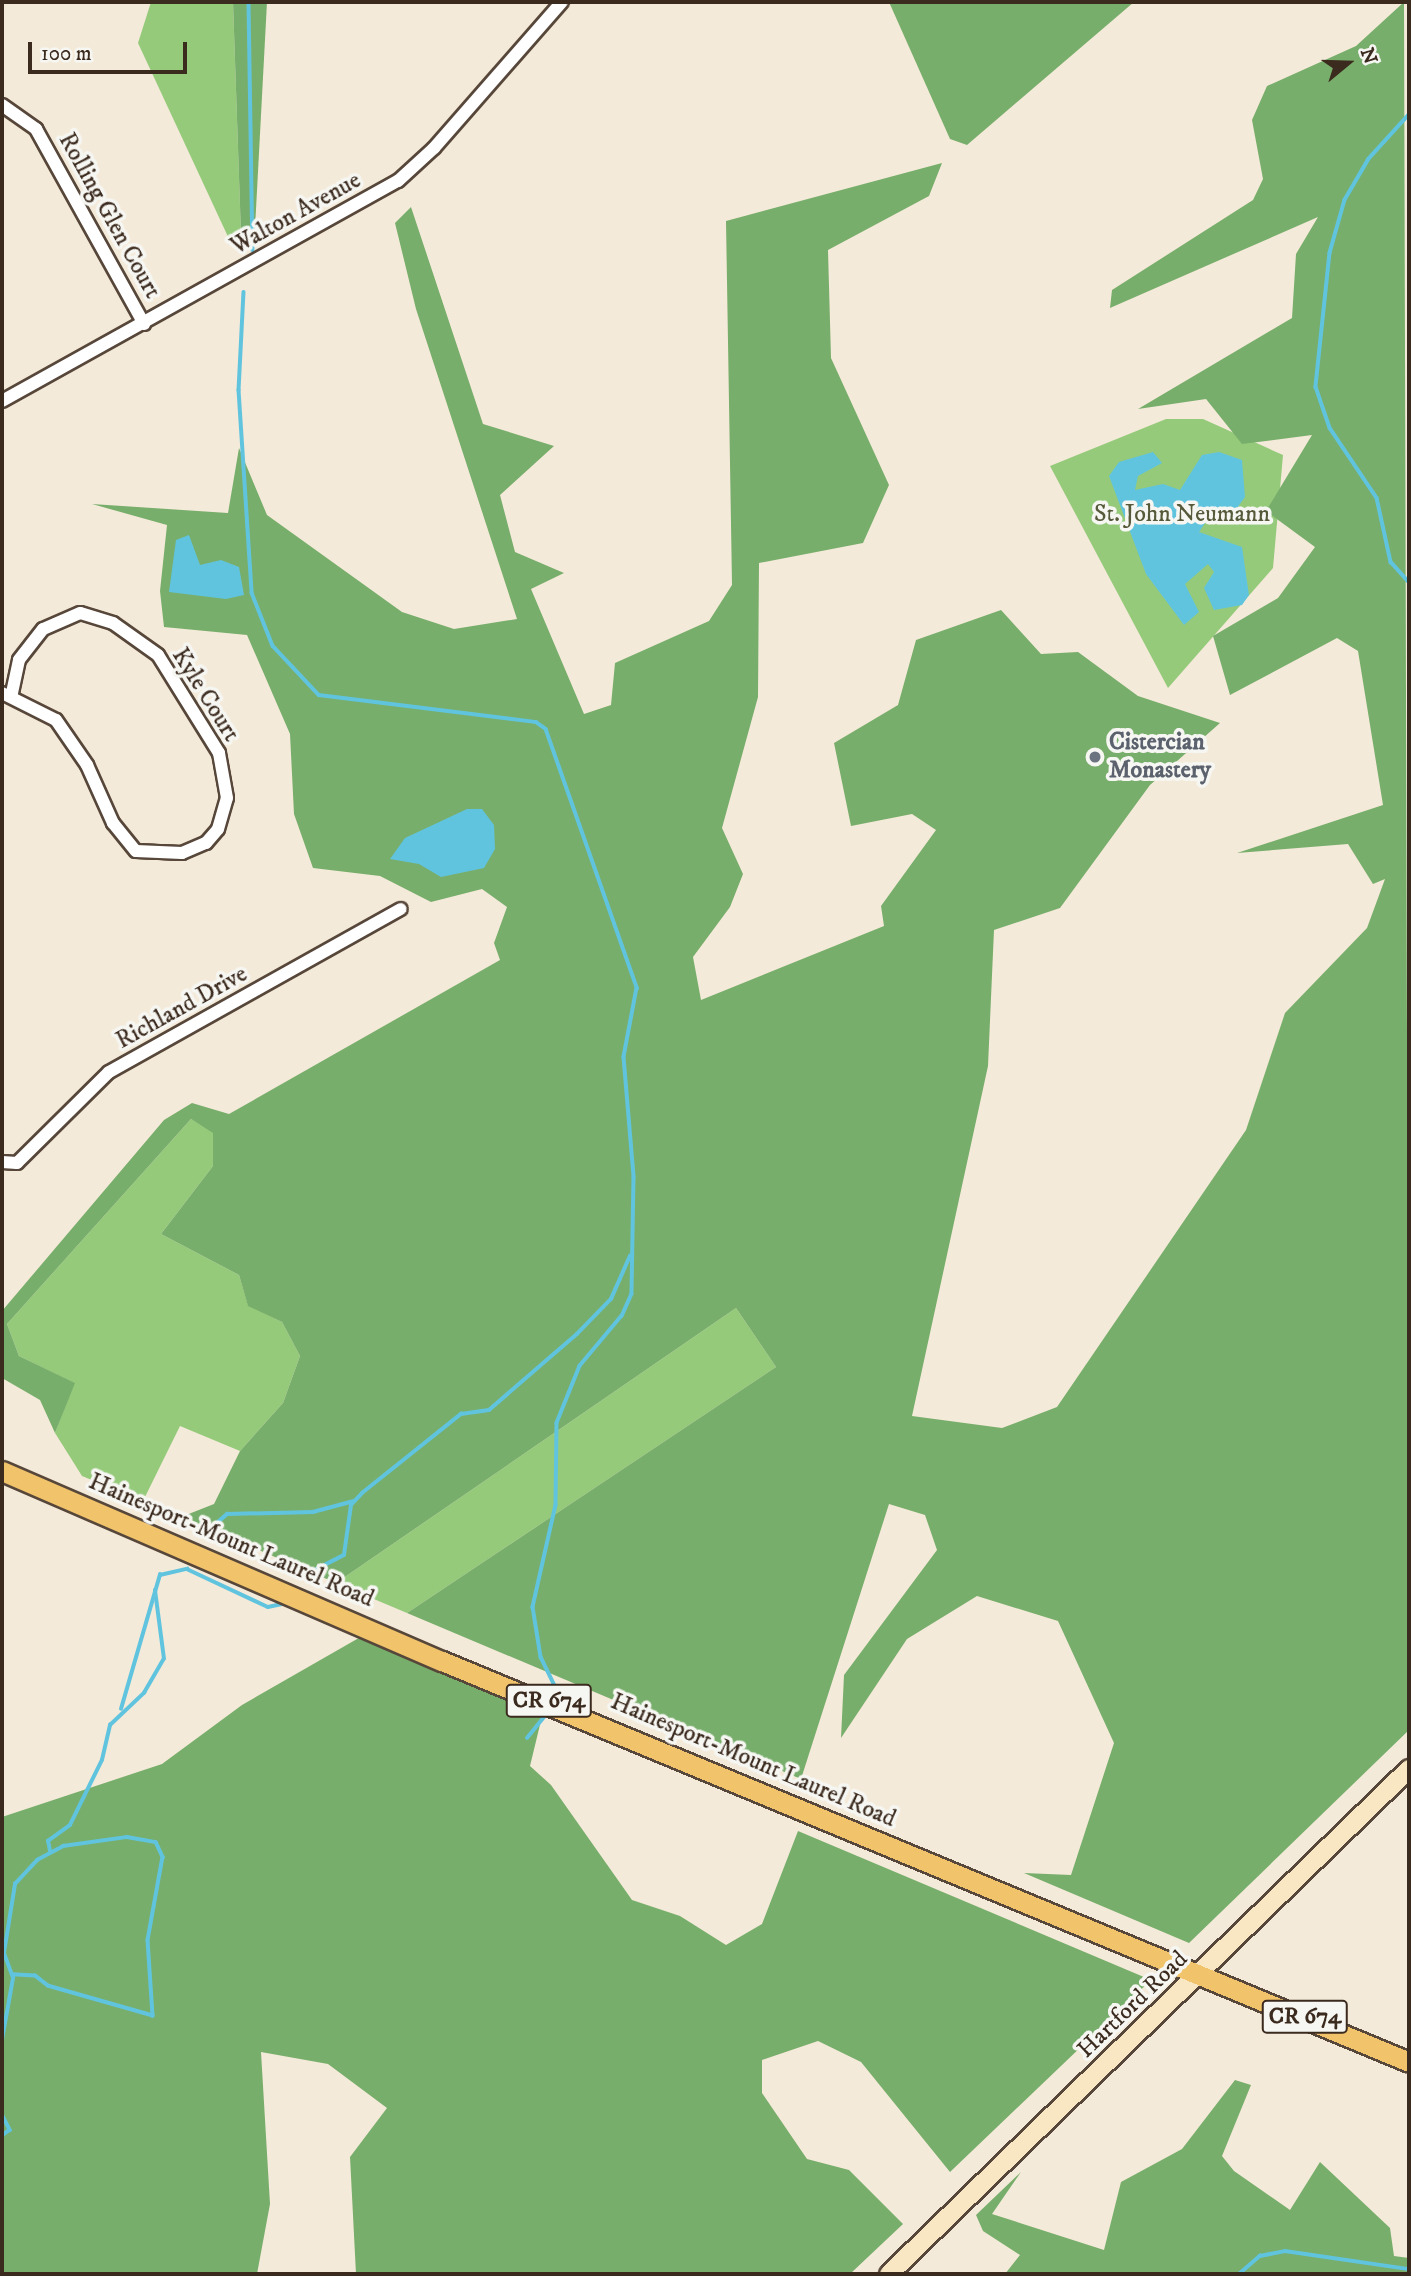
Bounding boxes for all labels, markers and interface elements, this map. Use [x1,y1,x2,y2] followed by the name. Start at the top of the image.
[32,28,191,72] scale bar
[1313,28,1383,98] north arrow
[41,41,92,67] text: 100 m
[1355,45,1382,67] text: N
[52,128,166,304] street label: Rolling Glen Court
[226,166,366,262] street label: Walton Avenue
[1094,501,1270,529] park label: St. John Neumann
[165,643,245,747] street label: Kyle Court
[1109,729,1211,785] place label: Cistercian Monastery
[1087,749,1103,765] marker: Cistercian Monastery
[111,960,253,1056] street label: Richland Drive
[84,1468,378,1614] street label: Hainesport-Mount Laurel Road
[505,1682,593,1720] road number: CR 674
[606,1688,900,1834] street label: Hainesport-Mount Laurel Road
[1072,1945,1194,2065] street label: Hartford Road
[1261,1998,1349,2036] road number: CR 674

